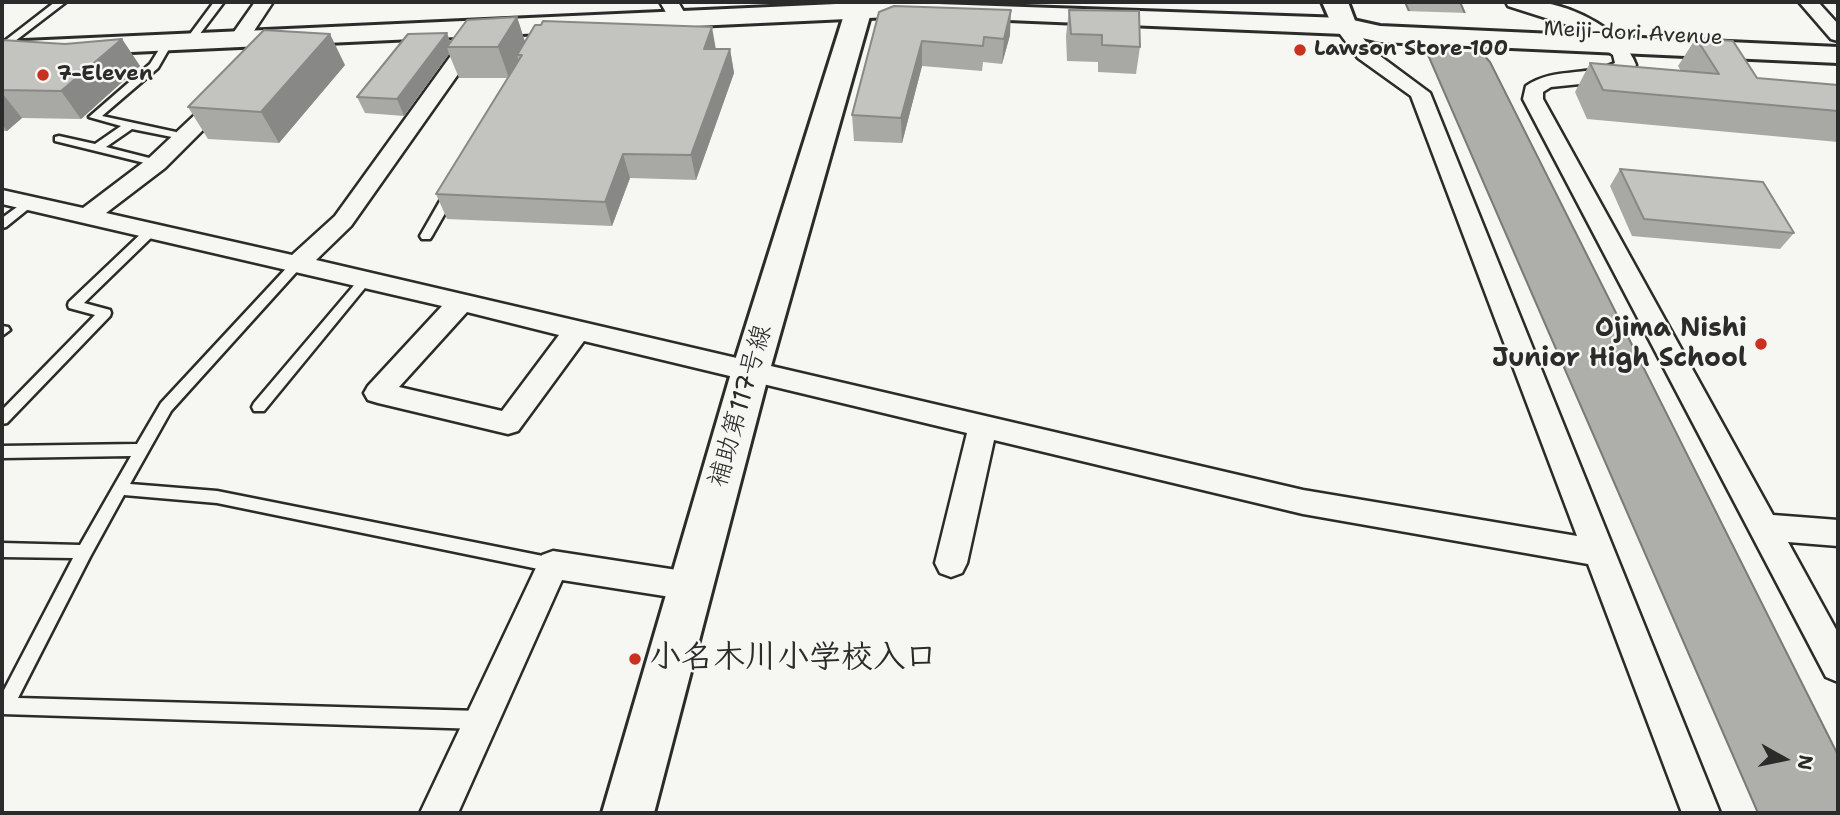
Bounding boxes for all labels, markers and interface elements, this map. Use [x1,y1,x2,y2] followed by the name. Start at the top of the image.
[1543,17,1723,51] street label: Meiji-dori Avenue
[1314,37,1508,63] place label: Lawson Store 100
[1292,42,1308,58] marker: Lawson Store 100
[57,62,153,88] place label: 7-Eleven
[35,67,51,83] marker: 7-Eleven
[1492,313,1747,374] place label: Ojima Nishi Junior High School
[703,321,779,491] street label: 補助第117号線
[1753,336,1769,352] marker: Ojima Nishi Junior High School
[649,640,937,678] place label: 小名木川小学校入口
[627,651,643,667] marker: 小名木川小学校入口
[1749,724,1819,794] north arrow
[1792,753,1819,772] text: N

